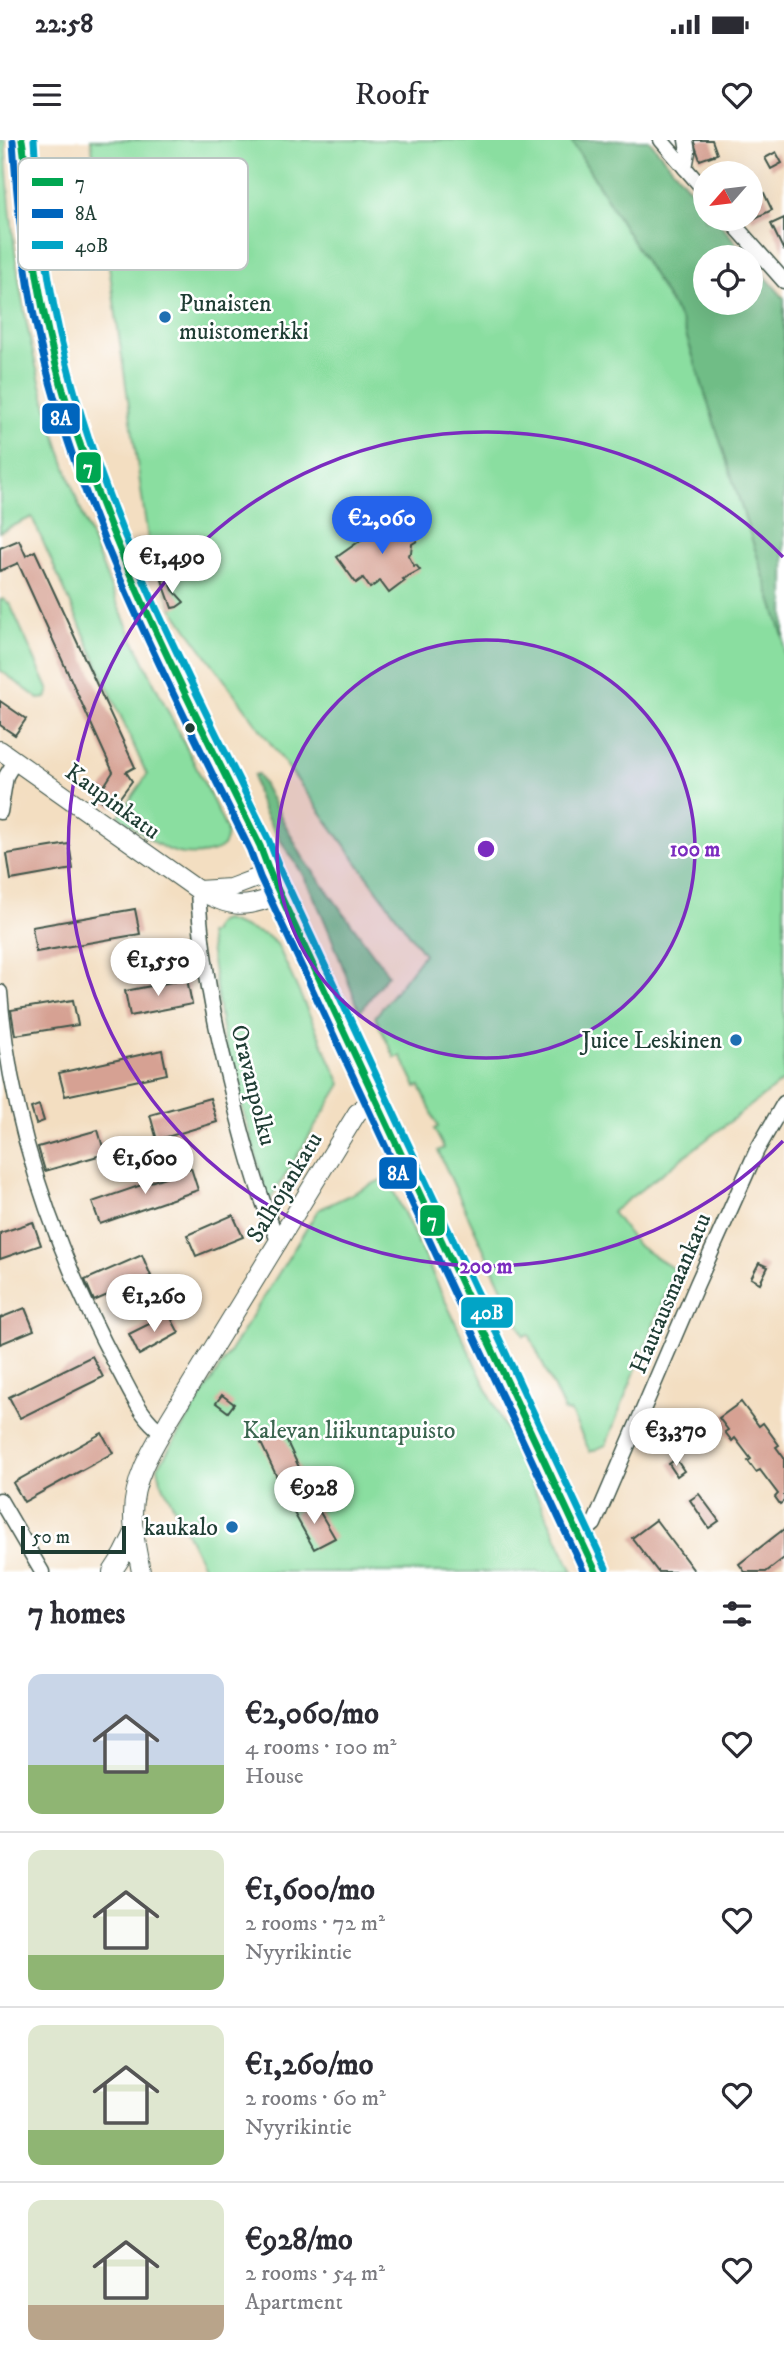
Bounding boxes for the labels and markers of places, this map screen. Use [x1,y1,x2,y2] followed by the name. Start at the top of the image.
[179,289,309,347] place label: Punaisten muistomerkki
[157,309,173,325] marker: Punaisten muistomerkki
[325,496,439,556] pin: €2,060
[115,536,229,595] pin: €1,490
[183,721,197,735] unlabelled marker
[474,837,498,861] centre of rings
[101,938,215,998] pin: €1,550
[579,1026,722,1056] place label: Juice Leskinen
[728,1032,744,1048] marker: Juice Leskinen
[88,1136,202,1196] pin: €1,600
[97,1274,211,1334] pin: €1,260
[619,1408,733,1468] pin: €3,370
[273,1466,355,1526] pin: €928
[143,1513,218,1543] place label: kaukalo
[224,1519,240,1535] marker: kaukalo

